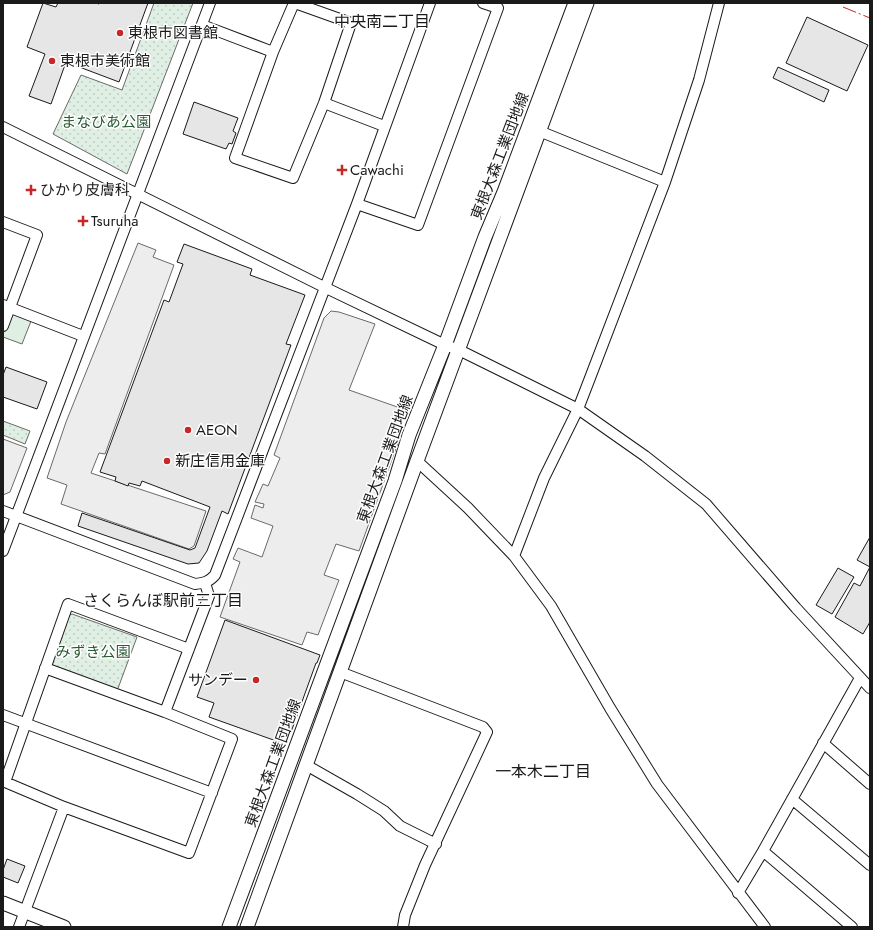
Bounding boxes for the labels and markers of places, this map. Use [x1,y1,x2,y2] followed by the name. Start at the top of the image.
[128,22,218,44] place label: 東根市図書館
[115,28,125,38] marker: 東根市図書館
[60,50,150,72] place label: 東根市美術館
[47,56,57,66] marker: 東根市美術館
[350,159,404,181] place label: Cawachi
[337,165,347,175] marker: Cawachi
[40,179,130,201] place label: ひかり皮膚科
[25,184,37,196] marker: ひかり皮膚科
[91,210,139,232] place label: Tsuruha
[78,216,88,226] marker: Tsuruha
[196,419,238,441] place label: AEON
[183,425,193,435] marker: AEON
[175,450,265,472] place label: 新庄信用金庫
[162,456,172,466] marker: 新庄信用金庫
[188,669,248,691] place label: サンデー
[251,675,261,685] marker: サンデー

